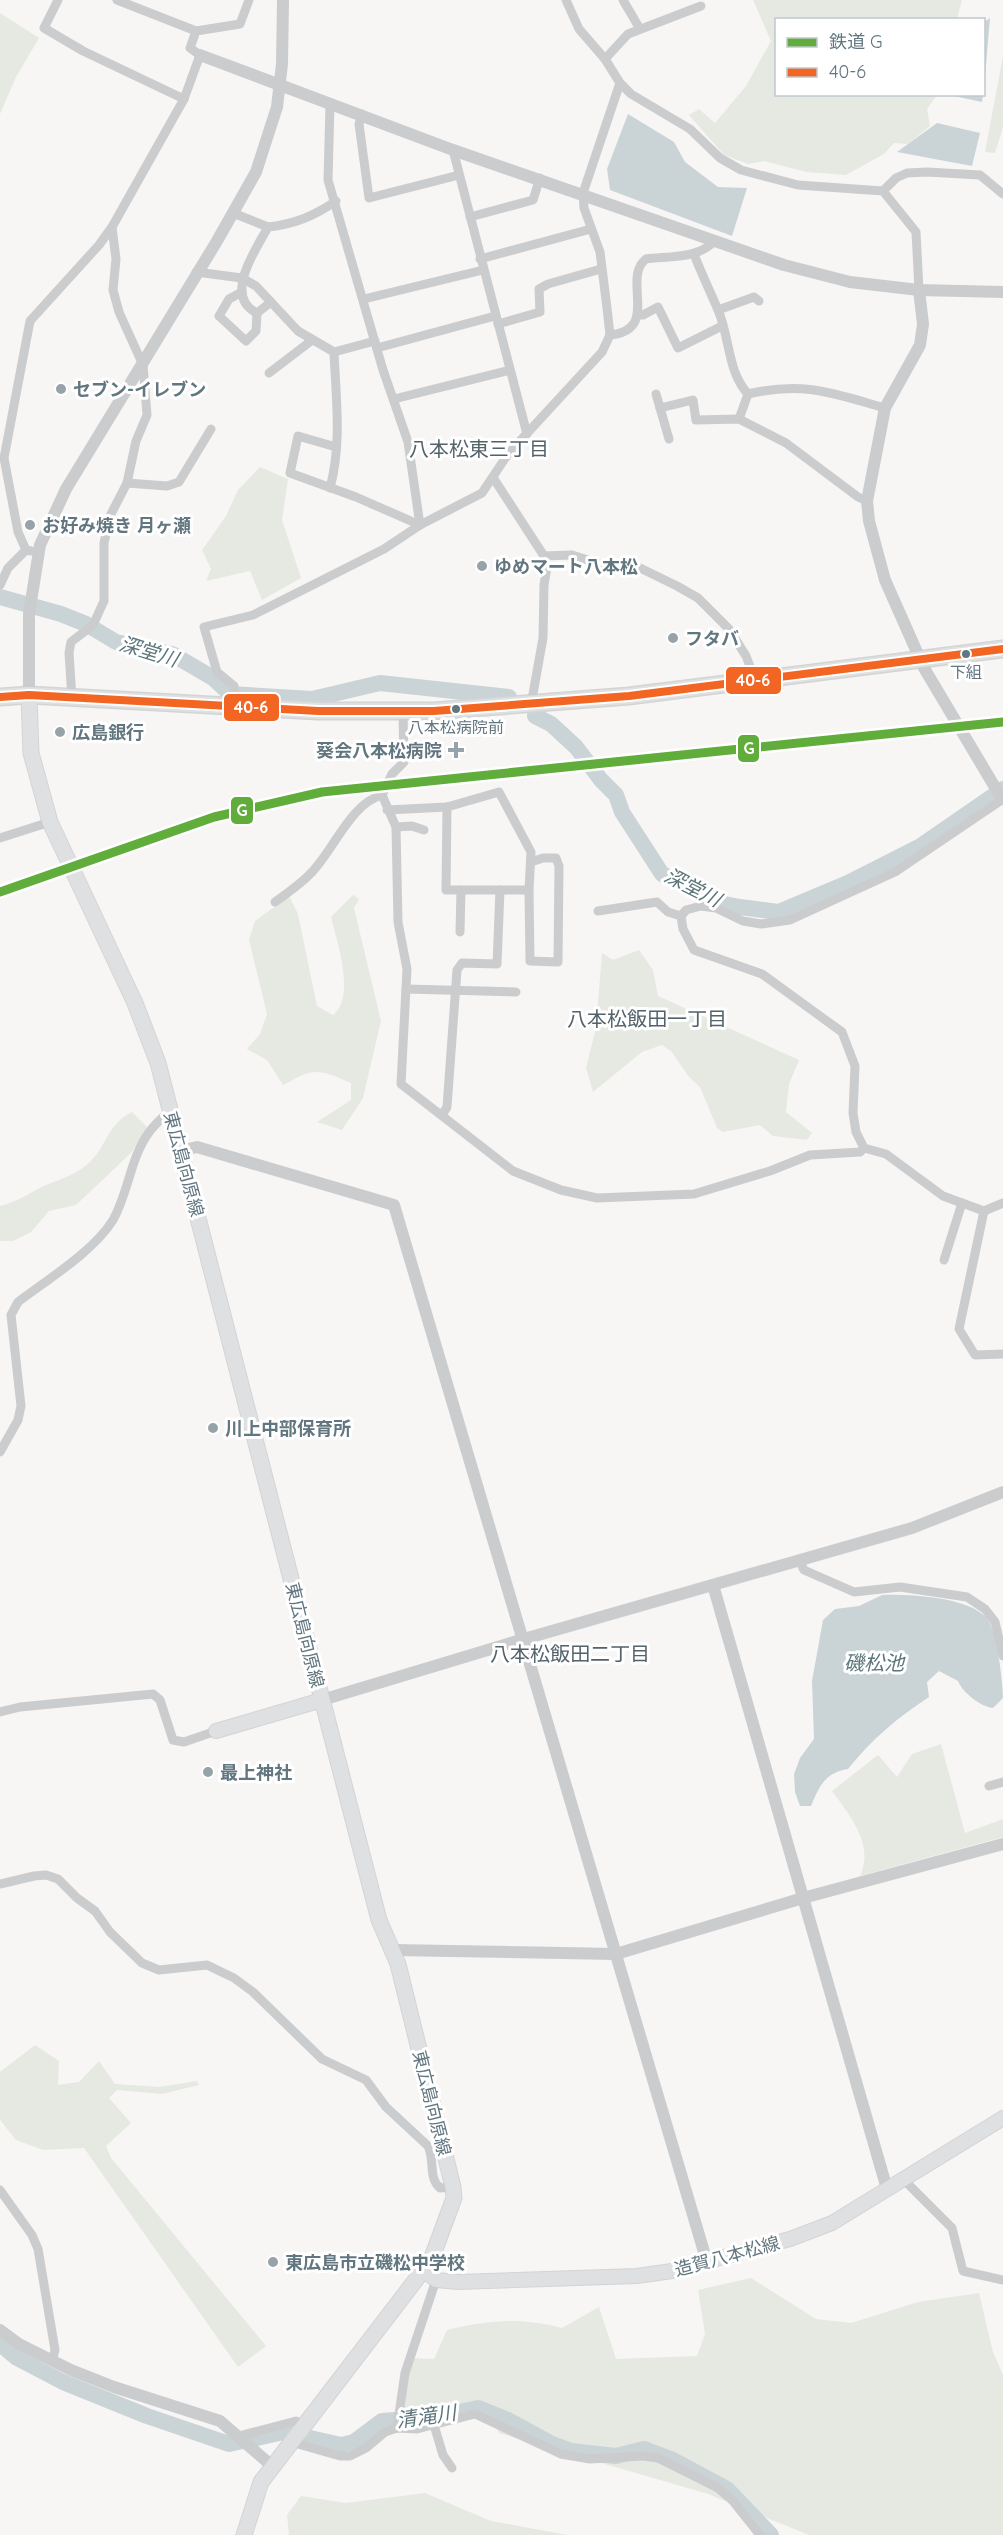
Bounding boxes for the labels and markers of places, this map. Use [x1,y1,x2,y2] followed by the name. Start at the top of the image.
[73,378,206,401] place label: セブン-イレブン
[54,382,68,396] marker: セブン-イレブン
[42,514,191,537] place label: お好み焼き 月ヶ瀬
[23,518,37,532] marker: お好み焼き 月ヶ瀬
[494,555,638,578] place label: ゆめマート八本松
[475,559,489,573] marker: ゆめマート八本松
[685,627,739,650] place label: フタバ
[666,631,680,645] marker: フタバ
[960,648,972,660] marker: 下組
[950,662,982,682] place label: 下組
[450,703,462,715] marker: 八本松病院前
[408,717,504,737] place label: 八本松病院前
[72,721,144,744] place label: 広島銀行
[53,725,67,739] marker: 広島銀行
[316,739,442,762] place label: 葵会八本松病院
[447,741,465,759] marker: 葵会八本松病院
[225,1417,351,1440] place label: 川上中部保育所
[206,1421,220,1435] marker: 川上中部保育所
[220,1761,292,1784] place label: 最上神社
[201,1765,215,1779] marker: 最上神社
[285,2251,465,2274] place label: 東広島市立磯松中学校
[266,2255,280,2269] marker: 東広島市立磯松中学校

